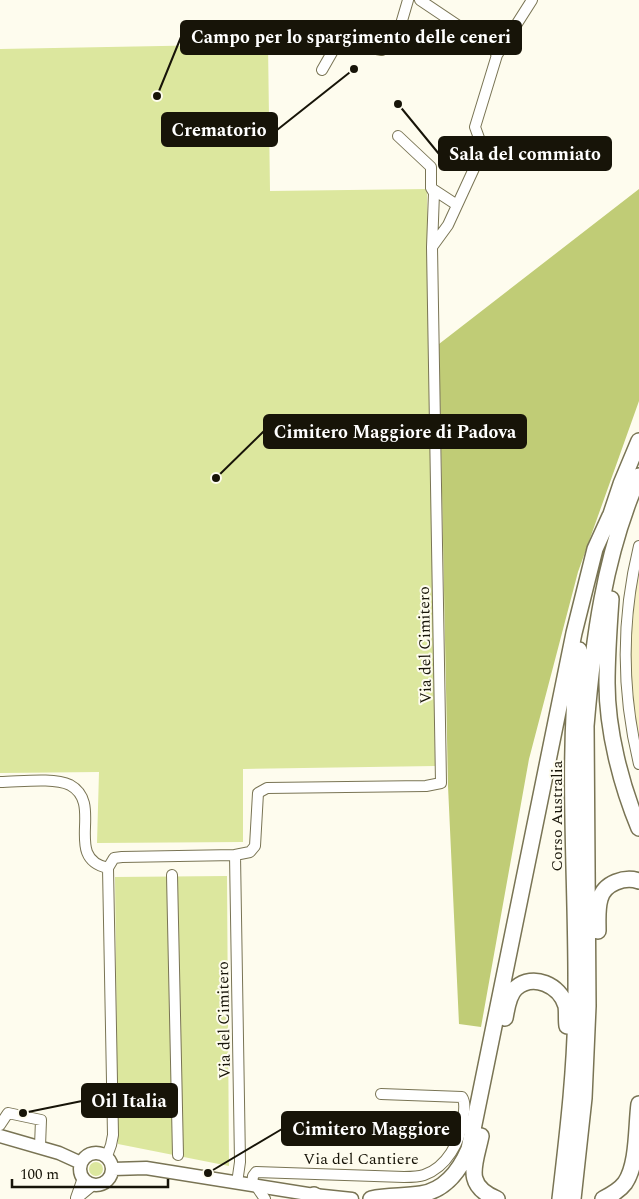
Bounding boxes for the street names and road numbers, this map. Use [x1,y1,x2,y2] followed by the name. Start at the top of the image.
[412,586,438,704] street label: Via del Cimitero
[545,760,569,872] street label: Corso Australia
[211,961,237,1079] street label: Via del Cimitero
[303,1147,419,1171] street label: Via del Cantiere

